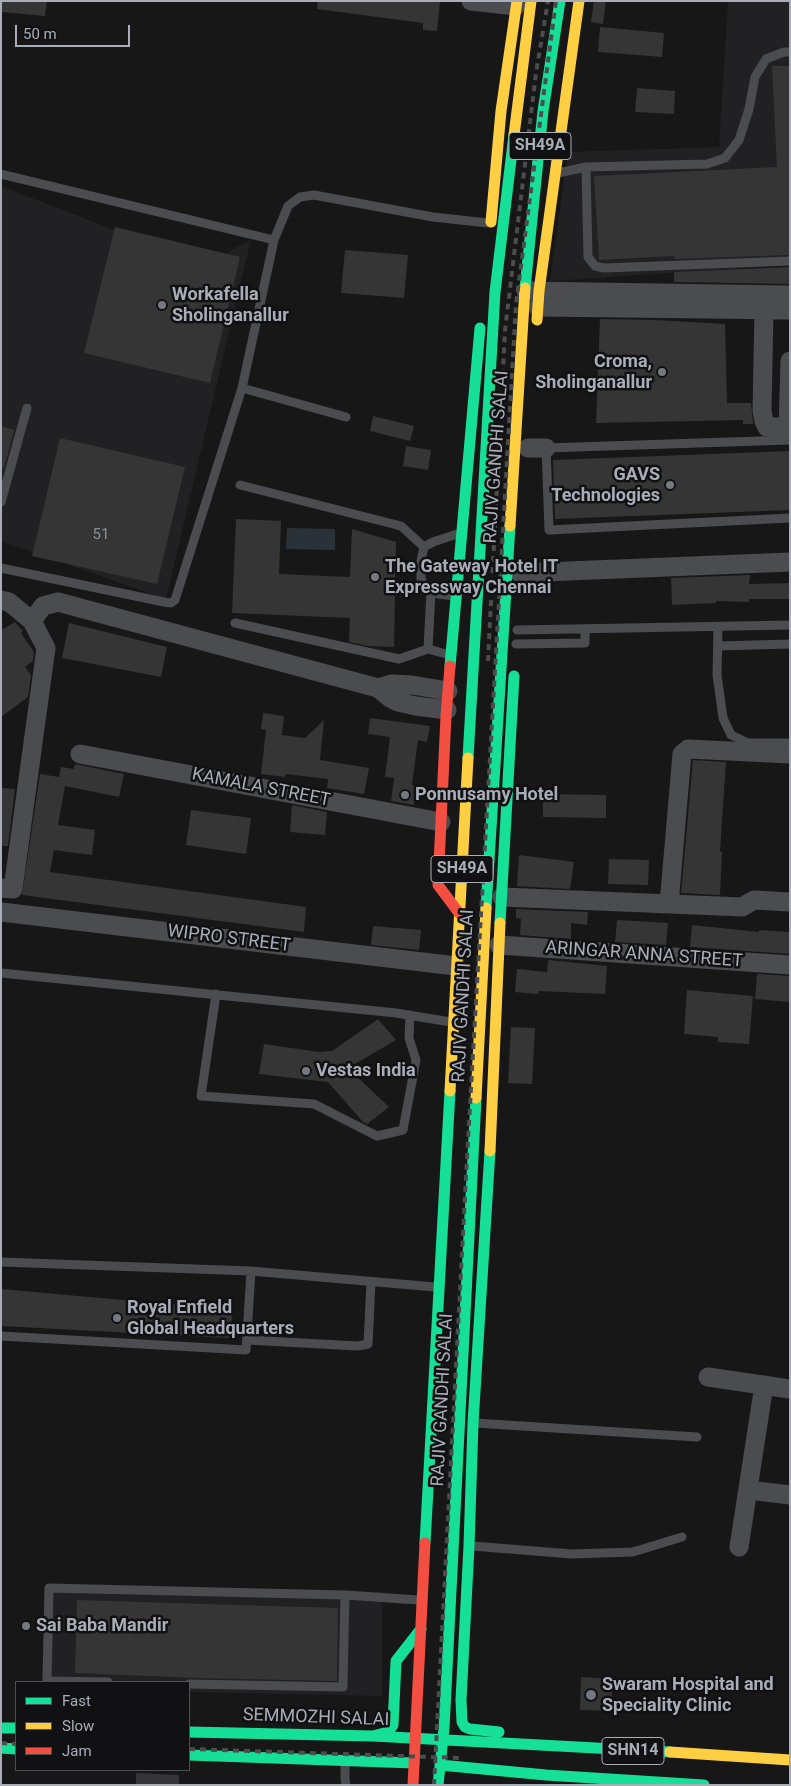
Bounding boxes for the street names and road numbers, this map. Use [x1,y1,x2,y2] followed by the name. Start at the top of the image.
[509,132,571,160] road number: SH49A
[480,370,514,544] street label: RAJIV GANDHI SALAI
[190,764,332,812] street label: KAMALA STREET
[431,856,493,882] road number: SH49A
[449,909,479,1083] street label: RAJIV GANDHI SALAI
[166,921,292,957] street label: WIPRO STREET
[545,937,743,973] street label: ARINGAR ANNA STREET
[428,1313,458,1487] street label: RAJIV GANDHI SALAI
[242,1705,390,1731] street label: SEMMOZHI SALAI
[602,1738,664,1764] road number: SHN14

